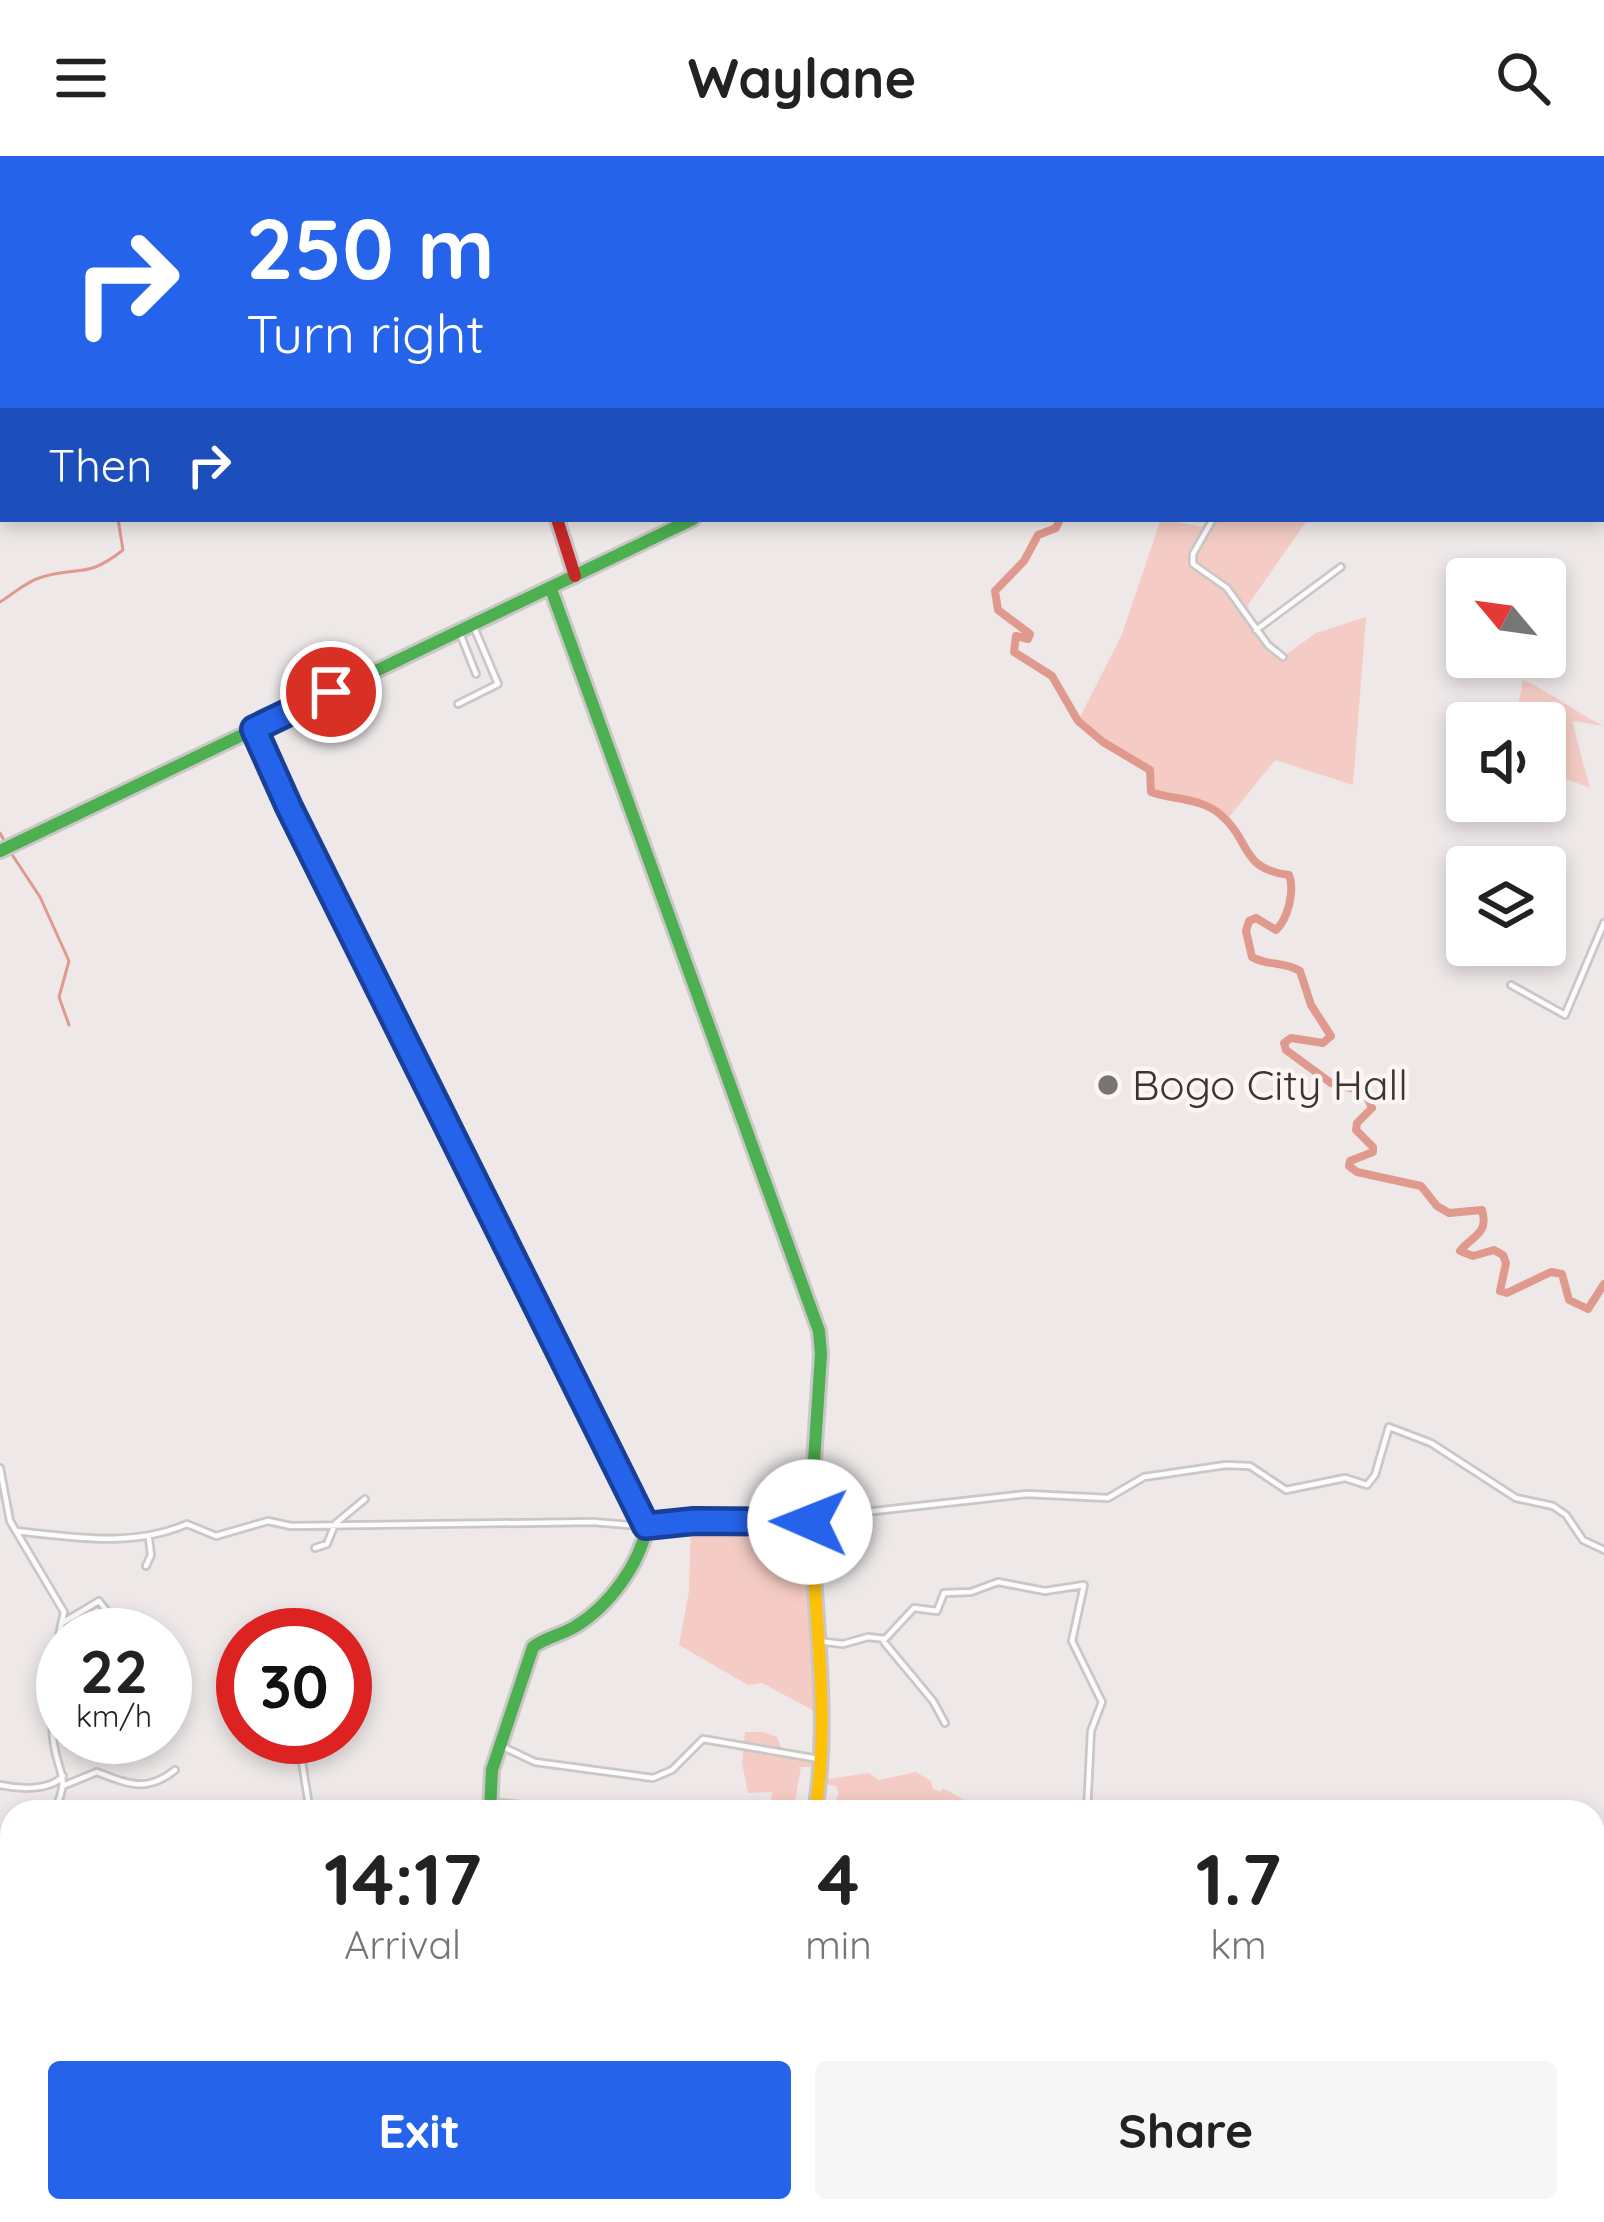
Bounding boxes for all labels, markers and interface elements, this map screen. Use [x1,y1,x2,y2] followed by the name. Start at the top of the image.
[688,44,916,112] text: Waylane
[48,45,114,111] icon: menu
[1490,45,1556,111] icon: search
[246,195,495,300] text: 250 m
[48,204,204,360] icon: right
[246,299,485,367] text: Turn right
[176,432,242,498] icon: right
[48,437,152,493] text: Then
[1446,558,1566,678] north arrow
[1446,558,1566,966] map controls
[280,641,382,743] pin
[298,659,364,725] icon: arrive
[1446,702,1566,822] button: sound
[1446,846,1566,966] button: layers
[1132,1058,1408,1111] place label: Bogo City Hall
[1095,1072,1121,1098] marker: Bogo City Hall
[747,1459,873,1585] position arrow
[216,1608,372,1764] speed limit sign: 30
[80,1633,148,1708] text: 22
[76,1697,152,1735] text: km/h
[324,1833,481,1923] text: 14:17
[817,1833,860,1923] text: 4
[1196,1833,1281,1923] text: 1.7
[344,1920,461,1969] text: Arrival
[805,1920,872,1969] text: min
[1210,1920,1267,1969] text: km
[48,2061,791,2199] button: Exit
[815,2061,1557,2199] button: Share

